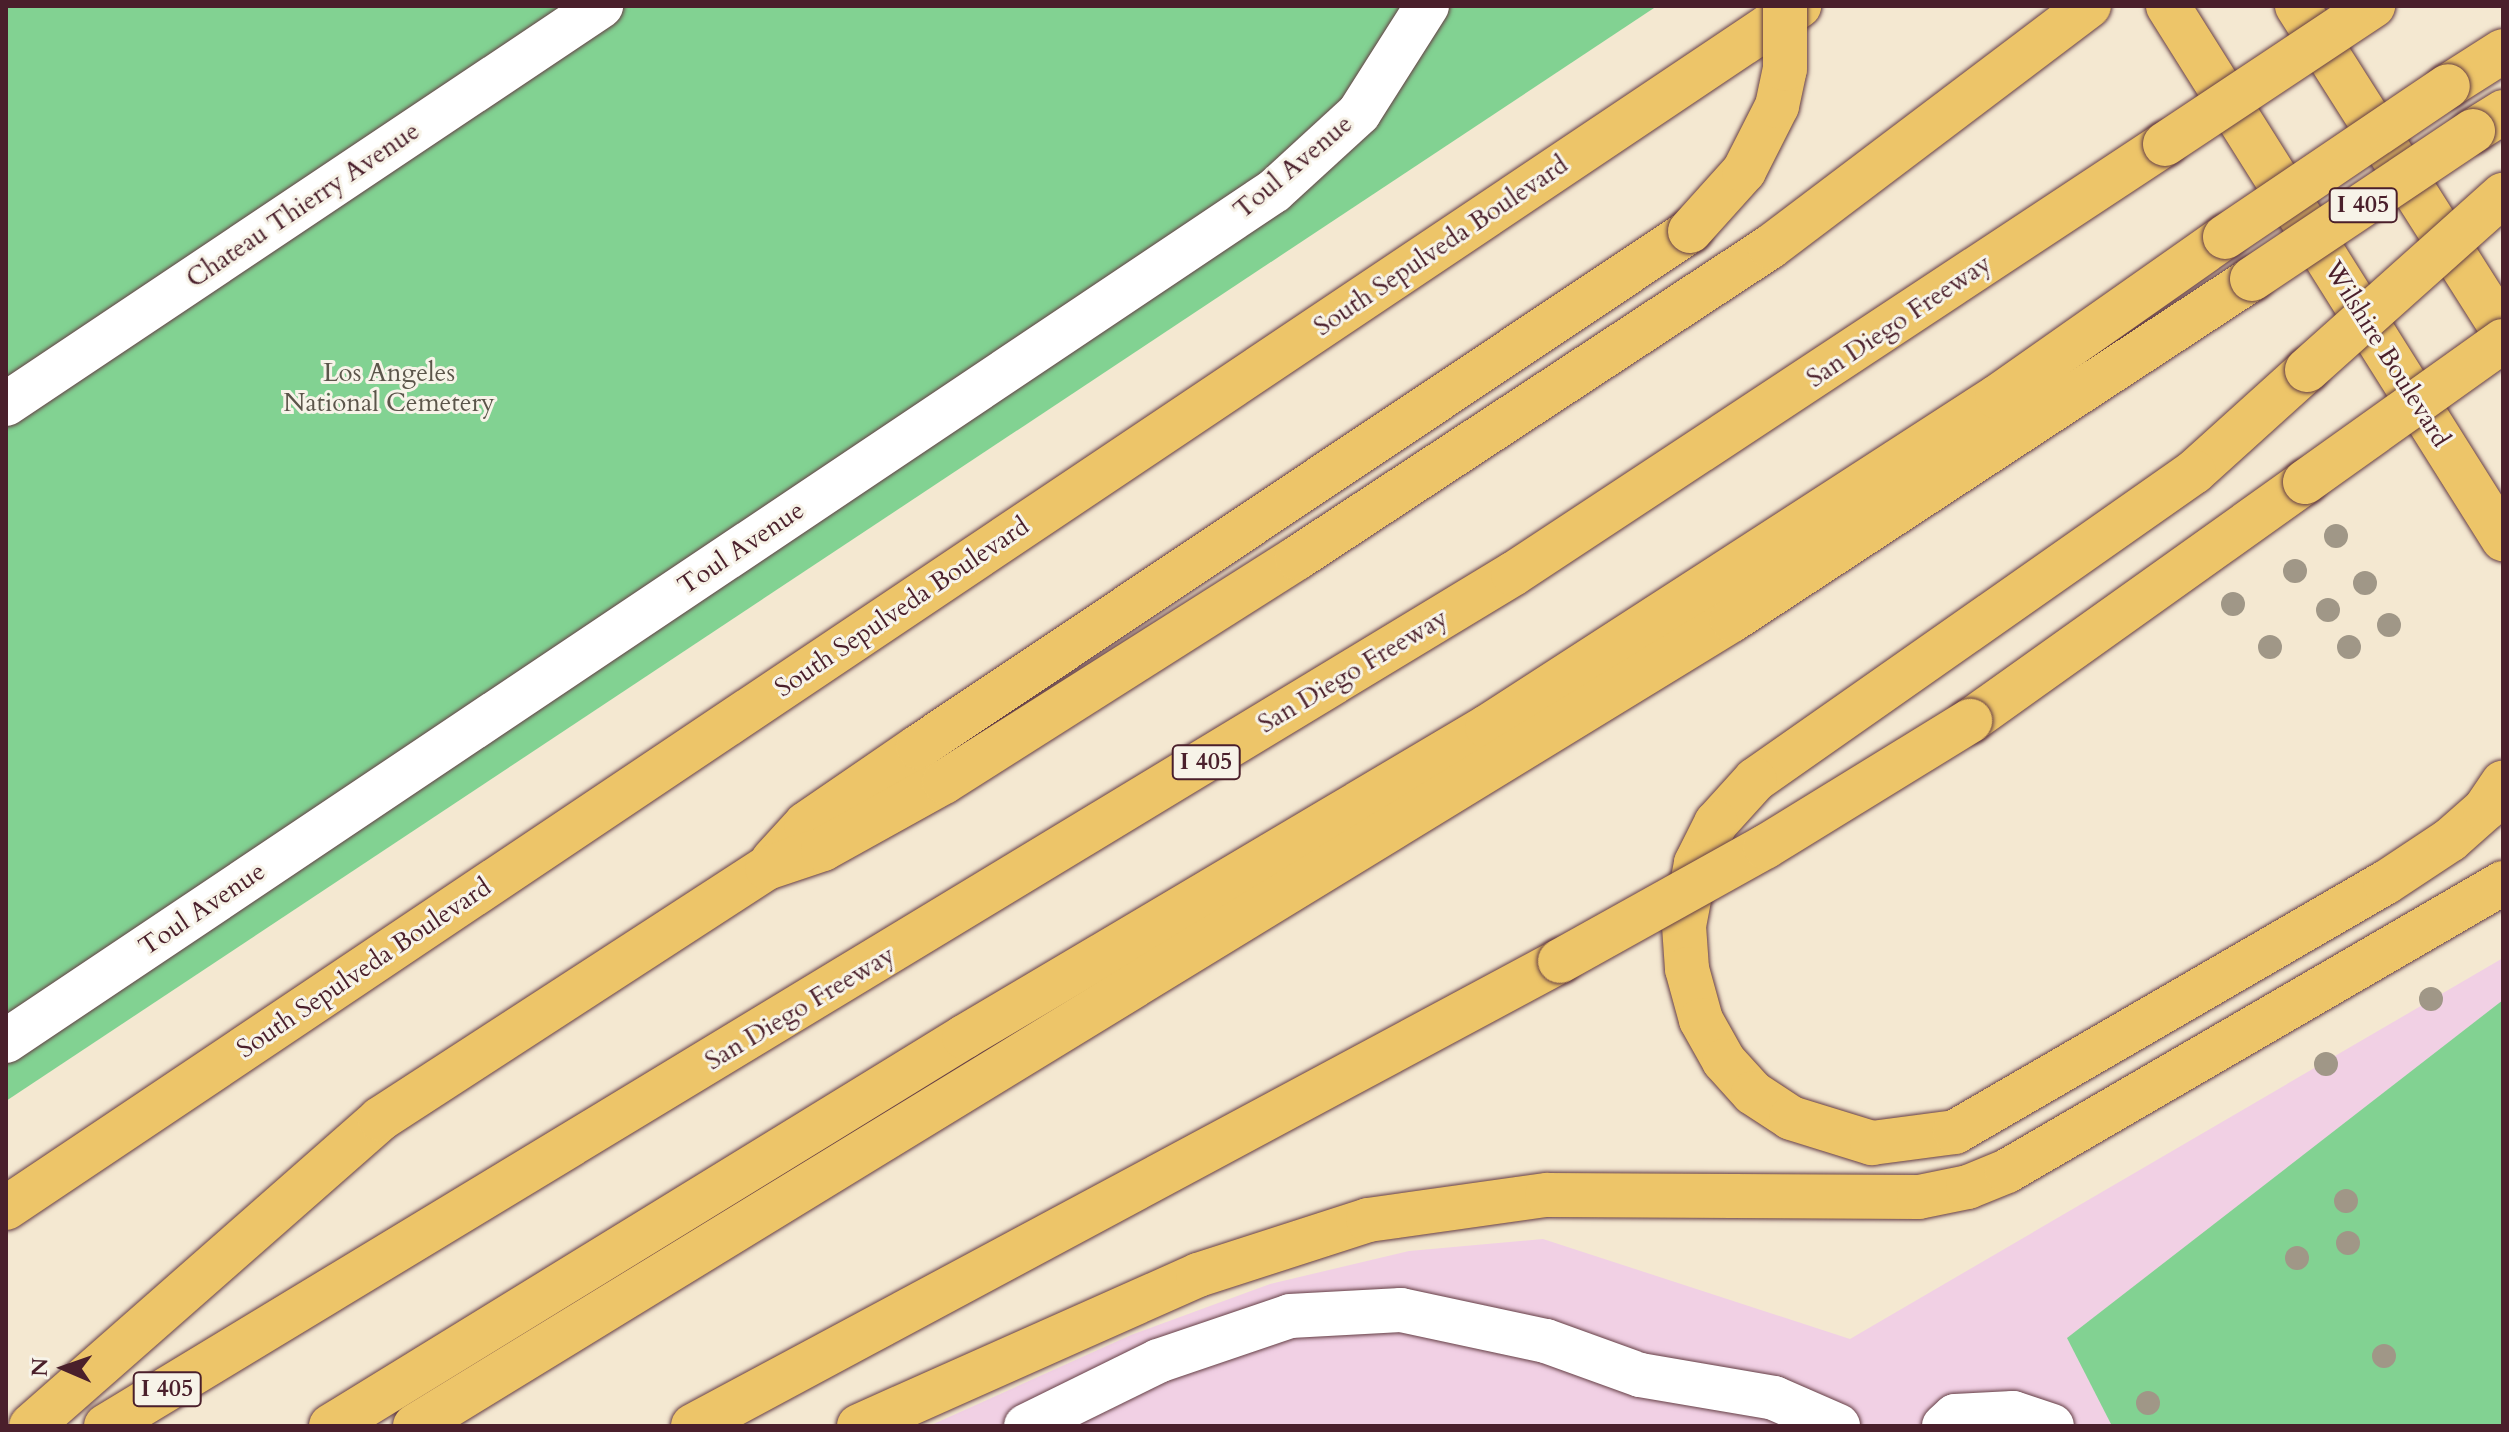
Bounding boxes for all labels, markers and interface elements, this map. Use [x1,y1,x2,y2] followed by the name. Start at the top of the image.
[1227,108,1359,226] street label: Toul Avenue
[181,115,425,295] street label: Chateau Thierry Avenue
[1308,149,1574,343] street label: South Sepulveda Boulevard
[2327,185,2399,225] road number: I 405
[1801,248,1997,394] street label: San Diego Freeway
[2317,255,2457,453] street label: Wilshire Boulevard
[283,357,495,418] park label: Los Angeles National Cemetery
[672,494,810,602] street label: Toul Avenue
[769,510,1035,704] street label: South Sepulveda Boulevard
[1253,602,1453,740] street label: San Diego Freeway
[1170,742,1242,782] road number: I 405
[133,855,271,963] street label: Toul Avenue
[231,871,497,1065] street label: South Sepulveda Boulevard
[700,939,900,1077] street label: San Diego Freeway
[24,1328,104,1408] north arrow
[25,1357,55,1377] text: N
[131,1369,203,1409] road number: I 405

